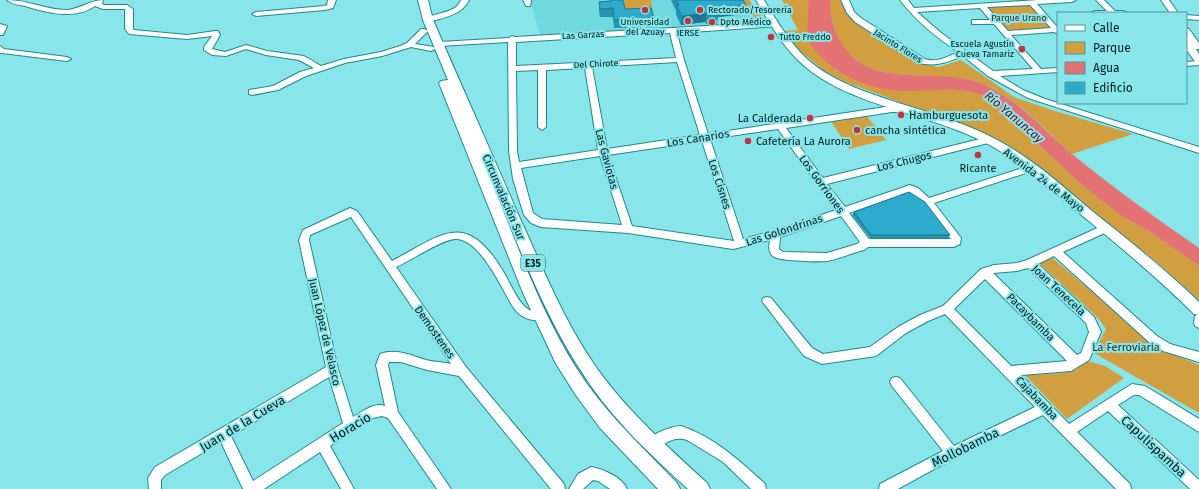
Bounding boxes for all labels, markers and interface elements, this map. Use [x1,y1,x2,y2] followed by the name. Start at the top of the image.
[640,5,650,15] marker: Universidad del Azuay
[695,5,705,15] marker: Rectorado/Tesorería
[708,5,792,15] place label: Rectorado/Tesorería
[1057,12,1187,104] legend
[991,13,1047,23] park label: Parque Urano
[683,16,693,26] marker: IERSE
[621,17,669,37] place label: Universidad del Azuay
[707,17,717,27] marker: Dpto Médico
[720,17,771,27] place label: Dpto Médico
[1093,21,1120,35] text: Calle
[872,27,924,65] street label: Jacinto Flores
[677,28,699,38] place label: IERSE
[561,29,605,41] street label: Las Garzas
[766,32,776,42] marker: Tutto Freddo
[779,32,831,42] place label: Tutto Freddo
[951,39,1014,59] place label: Escuela Agustín Cueva Tamariz
[1093,41,1131,55] text: Parque
[1017,44,1027,54] marker: Escuela Agustín Cueva Tamariz
[573,58,619,70] street label: Del Chirote
[1093,61,1120,75] text: Agua
[1093,81,1133,95] text: Edificio
[982,88,1047,146] water label: Río Yanuncay
[909,109,988,122] place label: Hamburguesota
[896,110,906,120] marker: Hamburguesota
[738,112,802,125] place label: La Calderada
[805,113,815,123] marker: La Calderada
[865,124,946,137] place label: cancha sintética
[852,125,862,135] marker: cancha sintética
[666,127,730,150] street label: Los Canarios
[592,128,621,191] street label: Las Gaviotas
[756,135,851,148] place label: Cafetería La Aurora
[743,136,753,146] marker: Cafetería La Aurora
[1001,146,1087,215] street label: Avenida 24 de Mayo
[876,148,933,175] street label: Los Chugos
[973,150,983,160] marker: Ricante
[480,152,528,243] street label: Circunvalación Sur
[796,153,847,216] street label: Los Gorriones
[705,158,734,211] street label: Los Cisnes
[959,162,997,175] place label: Ricante
[744,212,824,249] street label: Las Golondrinas
[521,255,545,271] road number: E35
[1029,262,1088,319] street label: Joan Tenecela
[306,277,343,387] street label: Juan López de Velasco
[1004,291,1057,344] street label: Pacaybamba
[412,303,458,361] street label: Demostenes
[1092,341,1160,354] park label: La Ferroviaria
[1013,374,1061,423] street label: Cajabamba
[197,392,288,455] street label: Juan de la Cueva
[327,409,374,446] street label: Horacio
[1118,412,1189,480] street label: Capulispamba
[929,425,1001,470] street label: Mollobamba

